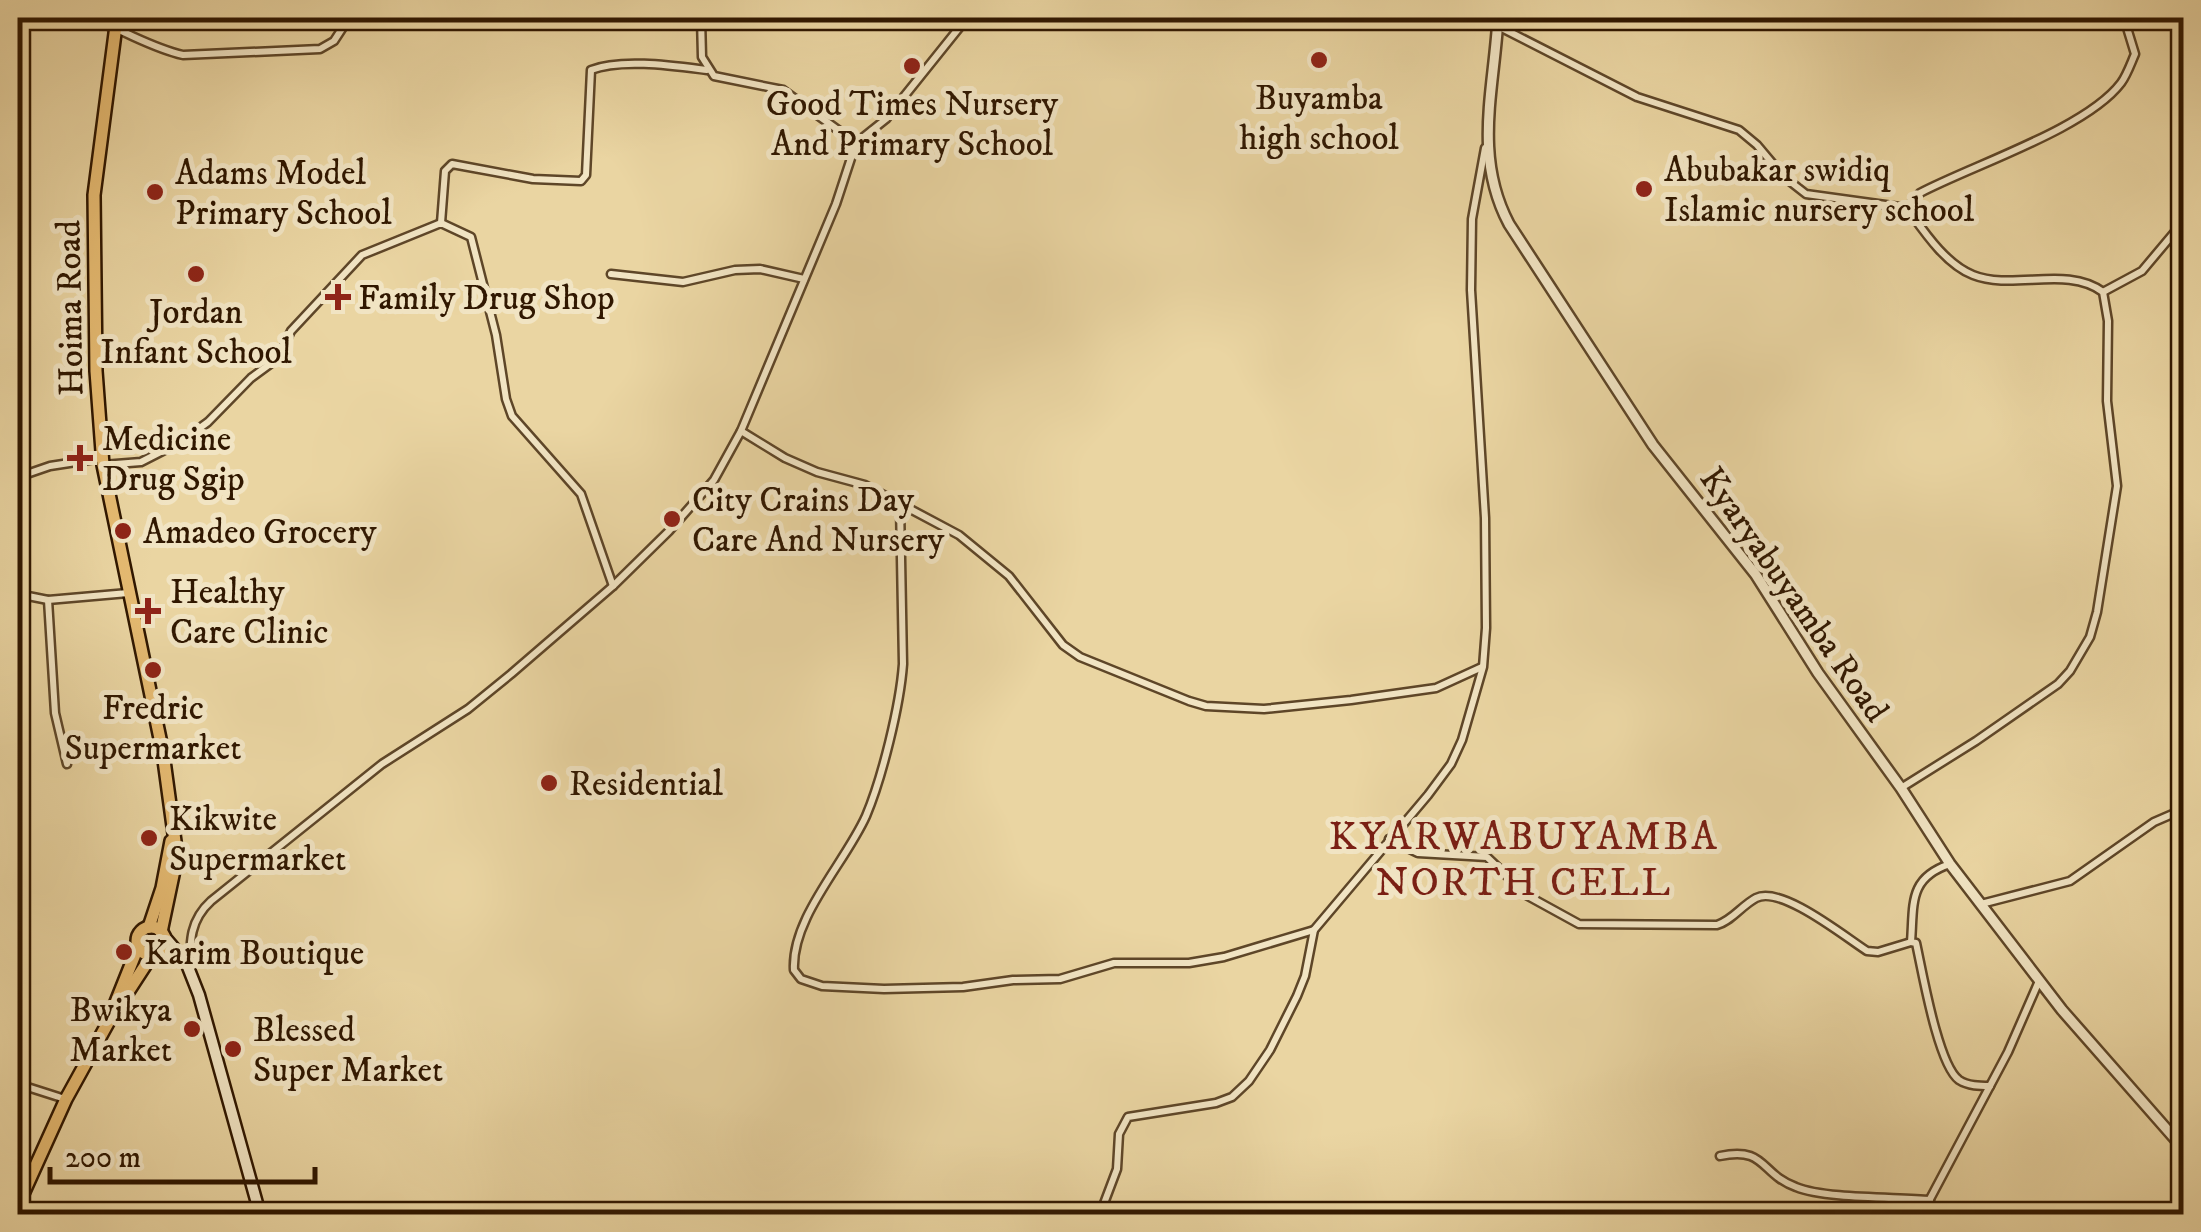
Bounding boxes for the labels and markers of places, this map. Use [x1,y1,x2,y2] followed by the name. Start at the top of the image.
[1308,49,1330,71] marker: Buyamba high school
[901,55,923,77] marker: Good Times Nursery And Primary School
[1239,77,1399,161] place label: Buyamba high school
[766,83,1059,167] place label: Good Times Nursery And Primary School
[1664,149,1975,233] place label: Abubakar swidiq Islamic nursery school
[175,152,392,236] place label: Adams Model Primary School
[1633,178,1655,200] marker: Abubakar swidiq Islamic nursery school
[144,181,166,203] marker: Adams Model Primary School
[185,263,207,285] marker: Jordan Infant School
[358,277,615,321] place label: Family Drug Shop
[327,286,349,308] marker: Family Drug Shop
[100,291,292,375] place label: Jordan Infant School
[102,418,245,502] place label: Medicine Drug Sgip
[67,445,93,471] marker: Medicine Drug Sgip
[692,479,945,563] place label: City Crains Day Care And Nursery
[661,508,683,530] marker: City Crains Day Care And Nursery
[143,511,377,555] place label: Amadeo Grocery
[112,520,134,542] marker: Amadeo Grocery
[170,571,328,655] place label: Healthy Care Clinic
[135,598,161,624] marker: Healthy Care Clinic
[142,659,164,681] marker: Fredric Supermarket
[64,687,242,771] place label: Fredric Supermarket
[569,763,723,807] place label: Residential
[538,772,560,794] marker: Residential
[169,798,346,882] place label: Kikwite Supermarket
[138,827,160,849] marker: Kikwite Supermarket
[144,932,364,976] place label: Karim Boutique
[113,941,135,963] marker: Karim Boutique
[70,989,172,1073] place label: Bwikya Market
[253,1009,443,1093] place label: Blessed Super Market
[181,1018,203,1040] marker: Bwikya Market
[222,1038,244,1060] marker: Blessed Super Market

